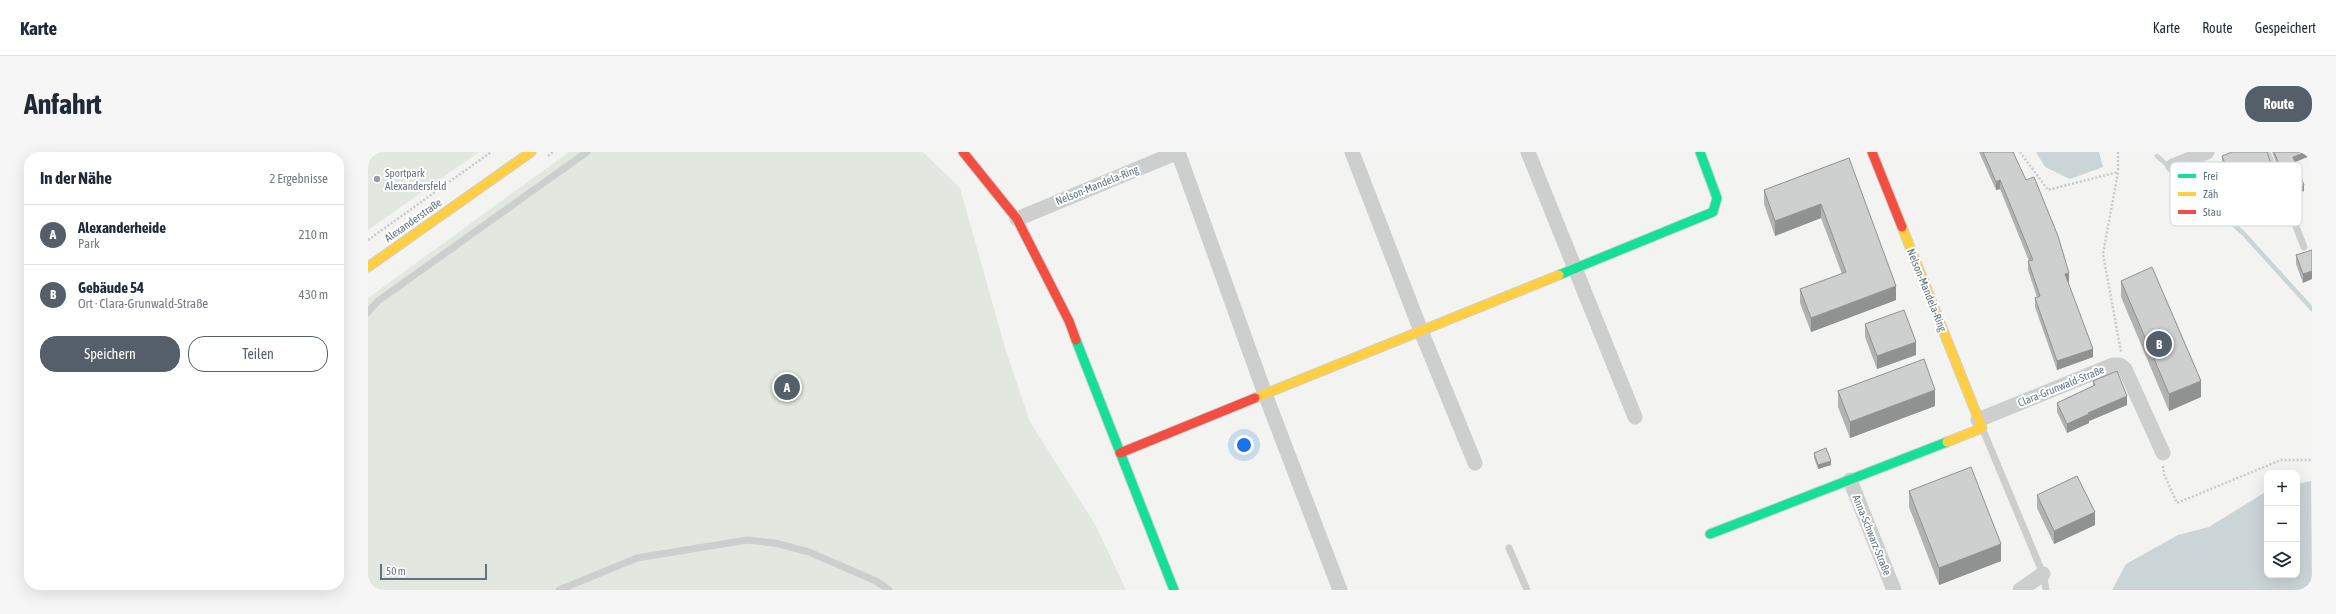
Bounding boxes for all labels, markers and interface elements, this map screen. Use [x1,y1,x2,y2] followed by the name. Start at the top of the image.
[20,17,57,39] text: Karte
[2153,20,2180,36] text: Karte
[2202,20,2233,36] text: Route
[2255,20,2316,36] text: Gespeichert
[2245,86,2312,122] button: Route
[24,88,102,120] text: Anfahrt
[2170,162,2302,226] legend
[1054,163,1140,207] street label: Nelson-Mandela-Ring
[385,167,446,192] place label: Sportpark Alexandersfeld
[40,168,112,188] text: In der Nähe
[2203,170,2218,182] text: Frei
[269,171,328,186] text: 2 Ergebnisse
[372,174,382,184] marker: Sportpark Alexandersfeld
[2203,188,2218,200] text: Zäh
[382,196,444,244] street label: Alexanderstraße
[2203,206,2221,218] text: Stau
[78,219,166,236] text: Alexanderheide
[50,227,56,242] text: A
[299,227,328,242] text: 210 m
[78,236,100,251] text: Park
[1905,247,1949,333] street label: Nelson-Mandela-Ring
[78,279,144,296] text: Gebäude 54
[50,287,56,302] text: B
[299,287,328,302] text: 430 m
[78,296,208,311] text: Ort · Clara-Grunwald-Straße
[2146,329,2172,359] pin: B
[40,336,180,372] button: Speichern
[188,336,328,372] button: Teilen
[2016,363,2106,409] street label: Clara-Grunwald-Straße
[774,372,800,402] pin: A
[1234,435,1254,455] your location
[2264,470,2300,578] map controls
[2264,470,2300,506] button: +
[1850,493,1894,577] street label: Anna-Schwarz-Straße
[2264,506,2300,542] button: −
[2264,542,2300,578] button: layers
[380,562,487,581] scale bar
[386,565,406,577] text: 50 m

